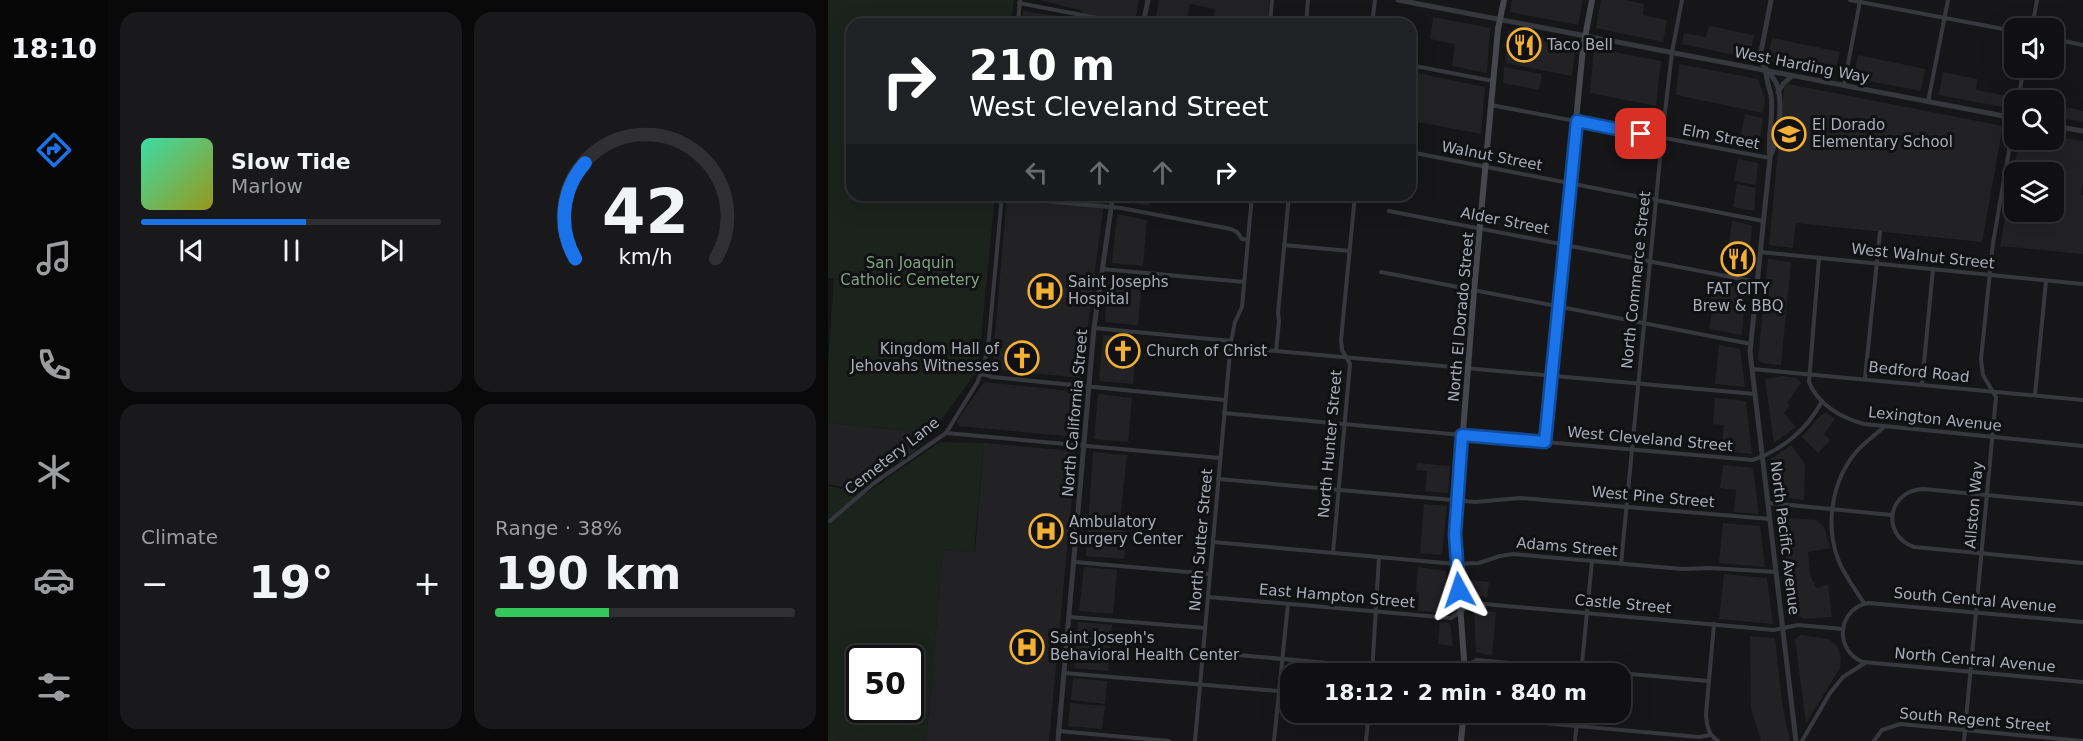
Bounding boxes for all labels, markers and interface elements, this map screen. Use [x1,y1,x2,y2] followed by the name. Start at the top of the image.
[2004,18,2064,222] map controls
[2004,18,2064,78] button: sound
[1506,27,1542,63] restaurant icon: Taco Bell
[11,33,97,64] text: 18:10
[1546,36,1613,54] place label: Taco Bell
[969,41,1115,90] text: 210 m
[870,42,948,120] icon: right
[1733,43,1871,87] street label: West Harding Way
[2004,90,2064,150] button: search
[969,91,1268,122] text: West Cleveland Street
[1615,108,1666,159] pin
[1771,116,1807,152] school or university icon: El Dorado Elementary School
[1812,116,1953,151] place label: El Dorado Elementary School
[1624,117,1657,150] icon: arrive
[1681,121,1761,153] street label: Elm Street
[33,129,75,171] icon: directions
[1440,137,1544,175] street label: Walnut Street
[231,149,351,174] text: Slow Tide
[1020,156,1053,189] icon: left
[1083,156,1116,189] icon: ahead
[1146,156,1179,189] icon: ahead
[1209,156,1242,189] icon: right
[2004,162,2064,222] button: layers
[231,174,303,198] text: Marlow
[602,175,688,248] text: 42
[1618,190,1654,370] street label: North Commerce Street
[1459,204,1551,238] street label: Alder Street
[1445,231,1477,403] street label: North El Dorado Street
[175,234,208,267] icon: previous
[275,234,308,267] icon: pause
[375,234,408,267] icon: next
[33,237,75,279] icon: music
[1850,240,1996,272] street label: West Walnut Street
[1720,241,1756,277] restaurant icon: FAT CITY Brew & BBQ
[618,245,672,270] text: km/h
[840,254,980,289] park label: San Joaquin Catholic Cemetery
[1027,273,1063,309] hospital icon: Saint Josephs Hospital
[1068,273,1169,308] place label: Saint Josephs Hospital
[1692,280,1784,315] place label: FAT CITY Brew & BBQ
[1059,328,1091,498] street label: North California Street
[1105,333,1141,369] church icon: Church of Christ
[850,340,1000,375] place label: Kingdom Hall of Jehovahs Witnesses
[1004,340,1040,376] church icon: Kingdom Hall of Jehovahs Witnesses
[1146,342,1267,360] place label: Church of Christ
[33,344,75,386] icon: phone
[1868,358,1970,386] street label: Bedford Road
[1315,369,1345,519] street label: North Hunter Street
[1867,403,2003,435] street label: Lexington Avenue
[841,414,943,498] street label: Cemetery Lane
[1566,423,1734,455] street label: West Cleveland Street
[33,451,75,493] icon: climate
[1767,460,1803,616] street label: North Pacific Avenue
[1961,460,1987,549] street label: Allston Way
[1186,468,1216,612] street label: North Sutter Street
[1591,483,1715,511] street label: West Pine Street
[1028,513,1064,549] hospital icon: Ambulatory Surgery Center
[1069,513,1184,548] place label: Ambulatory Surgery Center
[495,516,622,540] text: Range · 38%
[141,525,218,549] text: Climate
[1516,534,1618,560] street label: Adams Street
[495,547,681,600] text: 190 km
[248,556,334,609] text: 19°
[1427,558,1491,622] position arrow
[33,559,75,601] icon: car
[141,564,169,603] text: −
[413,564,441,603] text: +
[1258,580,1416,612] street label: East Hampton Street
[1893,584,2057,616] street label: South Central Avenue
[1574,591,1672,617] street label: Castle Street
[1009,629,1045,665] hospital icon: Saint Joseph's Behavioral Health Center
[1050,629,1240,664] place label: Saint Joseph's Behavioral Health Center
[1894,644,2056,676] street label: North Central Avenue
[846,645,924,723] speed limit sign: 50
[33,666,75,708] icon: filters
[1324,680,1587,705] text: 18:12 · 2 min · 840 m
[1899,704,2052,736] street label: South Regent Street

